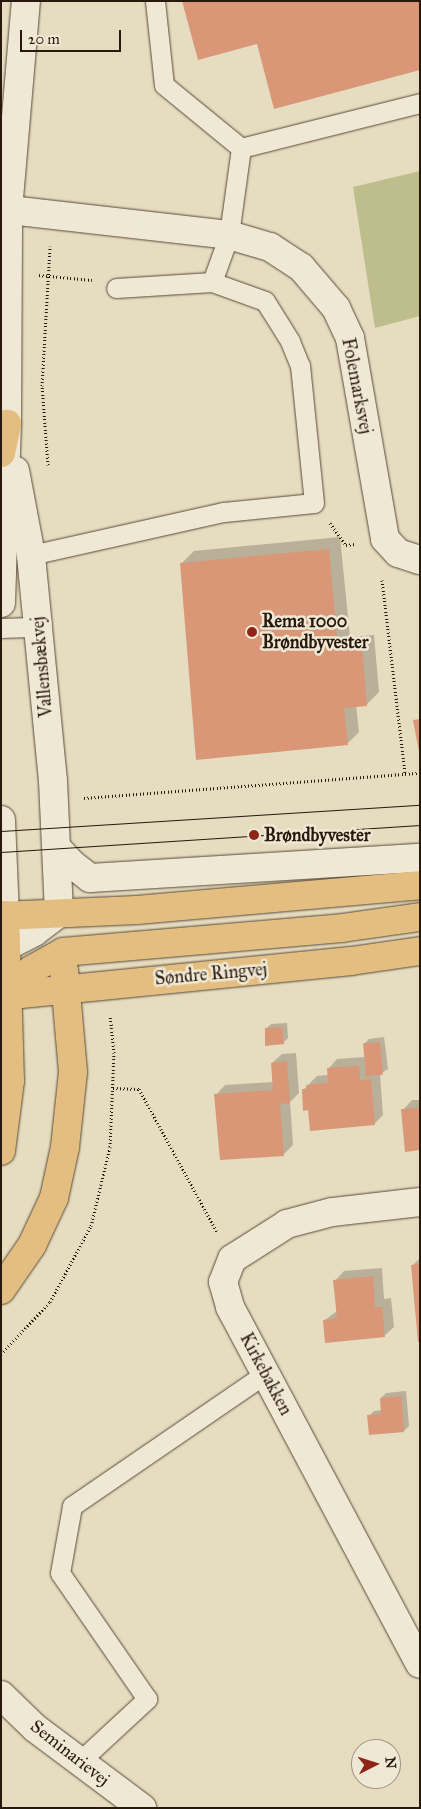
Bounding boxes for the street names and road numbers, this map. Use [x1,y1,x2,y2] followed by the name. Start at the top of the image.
[337,336,377,436] street label: Folemarksvej
[27,616,57,718] street label: Vallensbækvej
[154,958,268,990] street label: Søndre Ringvej
[235,1329,297,1419] street label: Kirkebakken
[26,1715,114,1791] street label: Seminarievej

